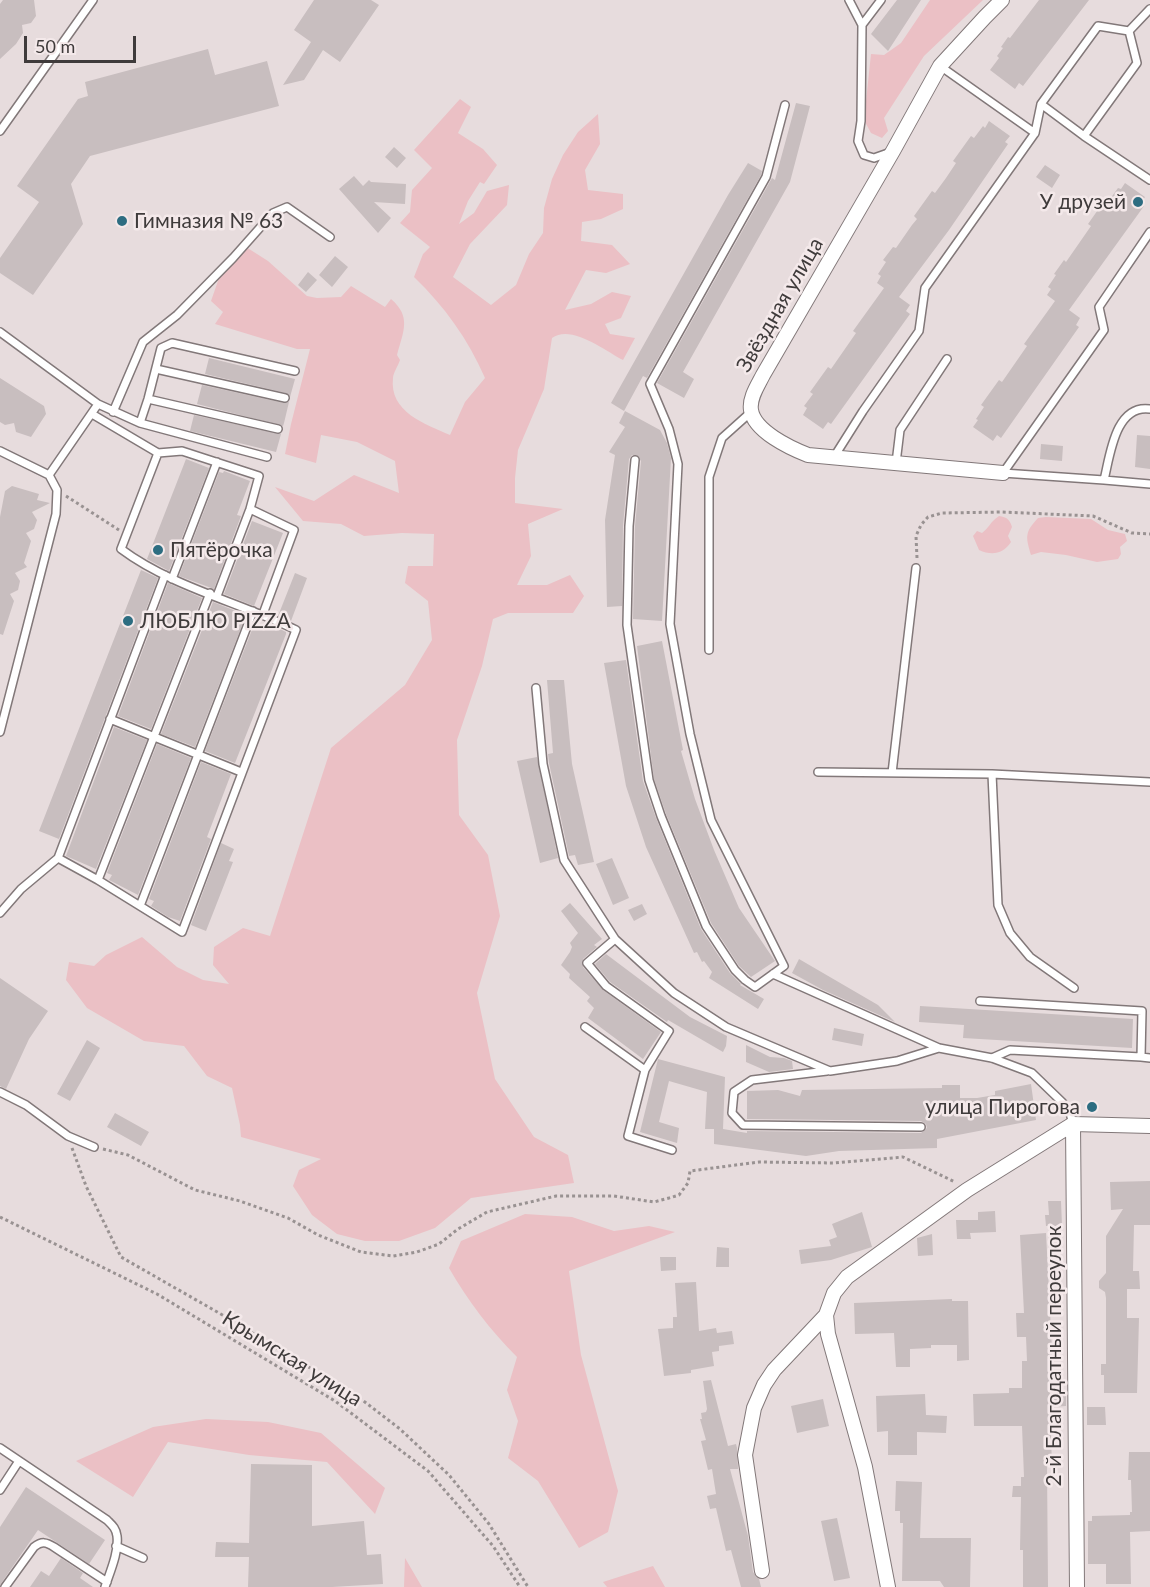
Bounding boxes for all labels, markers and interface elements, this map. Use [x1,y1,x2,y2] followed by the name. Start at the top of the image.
[27,24,140,62] scale bar
[35,35,75,57] text: 50 m
[1040,189,1126,215] place label: У друзей
[1131,195,1145,209] marker: У друзей
[134,208,283,234] place label: Гимназия № 63
[115,214,129,228] marker: Гимназия № 63
[731,233,829,377] street label: Звёздная улица
[170,537,273,563] place label: Пятёрочка
[151,543,165,557] marker: Пятёрочка
[140,608,291,634] place label: ЛЮБЛЮ PIZZA
[121,614,135,628] marker: ЛЮБЛЮ PIZZA
[925,1094,1080,1120] place label: улица Пирогова
[1085,1100,1099,1114] marker: улица Пирогова
[1041,1225,1067,1487] street label: 2-й Благодатный переулок
[217,1306,367,1412] street label: Крымская улица

